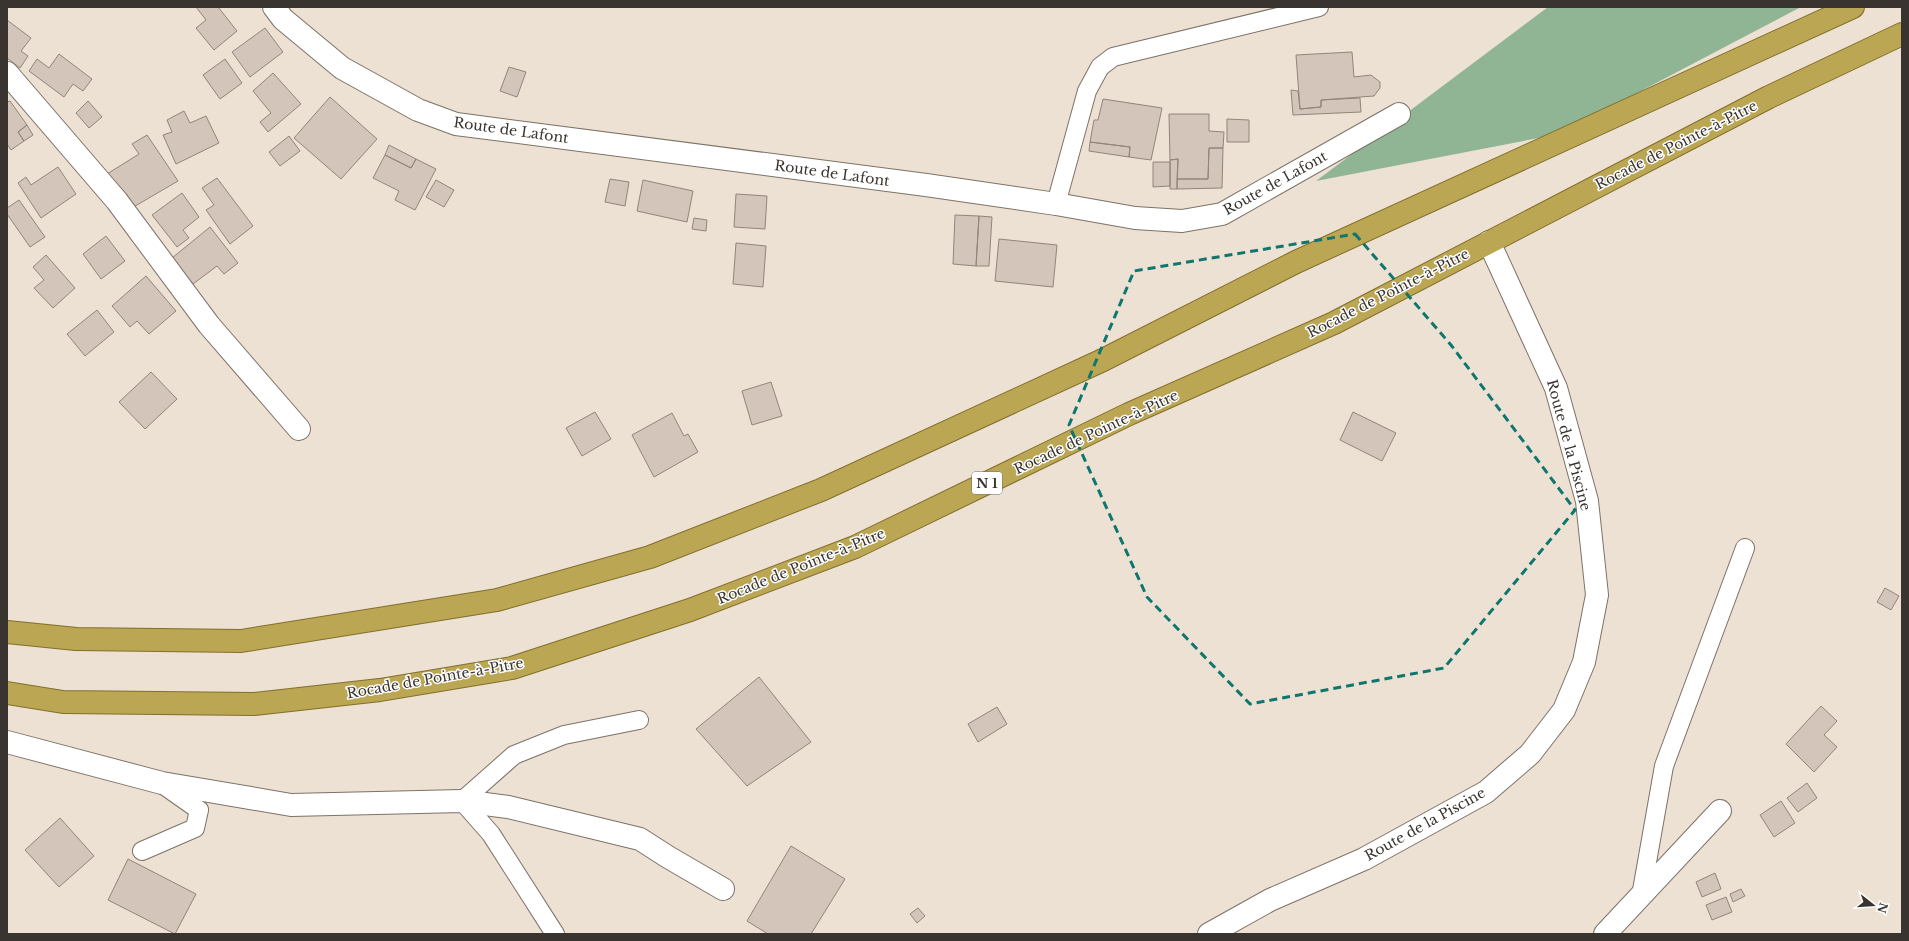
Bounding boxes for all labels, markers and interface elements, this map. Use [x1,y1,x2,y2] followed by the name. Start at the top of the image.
[1592,96,1760,194] street label: Rocade de Pointe-à-Pitre
[452,113,570,147] street label: Route de Lafont
[1220,147,1331,219] street label: Route de Lafont
[773,156,891,190] street label: Route de Lafont
[1304,244,1472,342] street label: Rocade de Pointe-à-Pitre
[1543,377,1595,513] street label: Route de la Piscine
[1011,386,1181,478] street label: Rocade de Pointe-à-Pitre
[972,472,1002,494] road number: N 1
[715,524,887,608] street label: Rocade de Pointe-à-Pitre
[345,654,525,702] street label: Rocade de Pointe-à-Pitre
[1362,783,1488,865] street label: Route de la Piscine
[1853,885,1893,925] north arrow
[1874,901,1891,916] text: N

